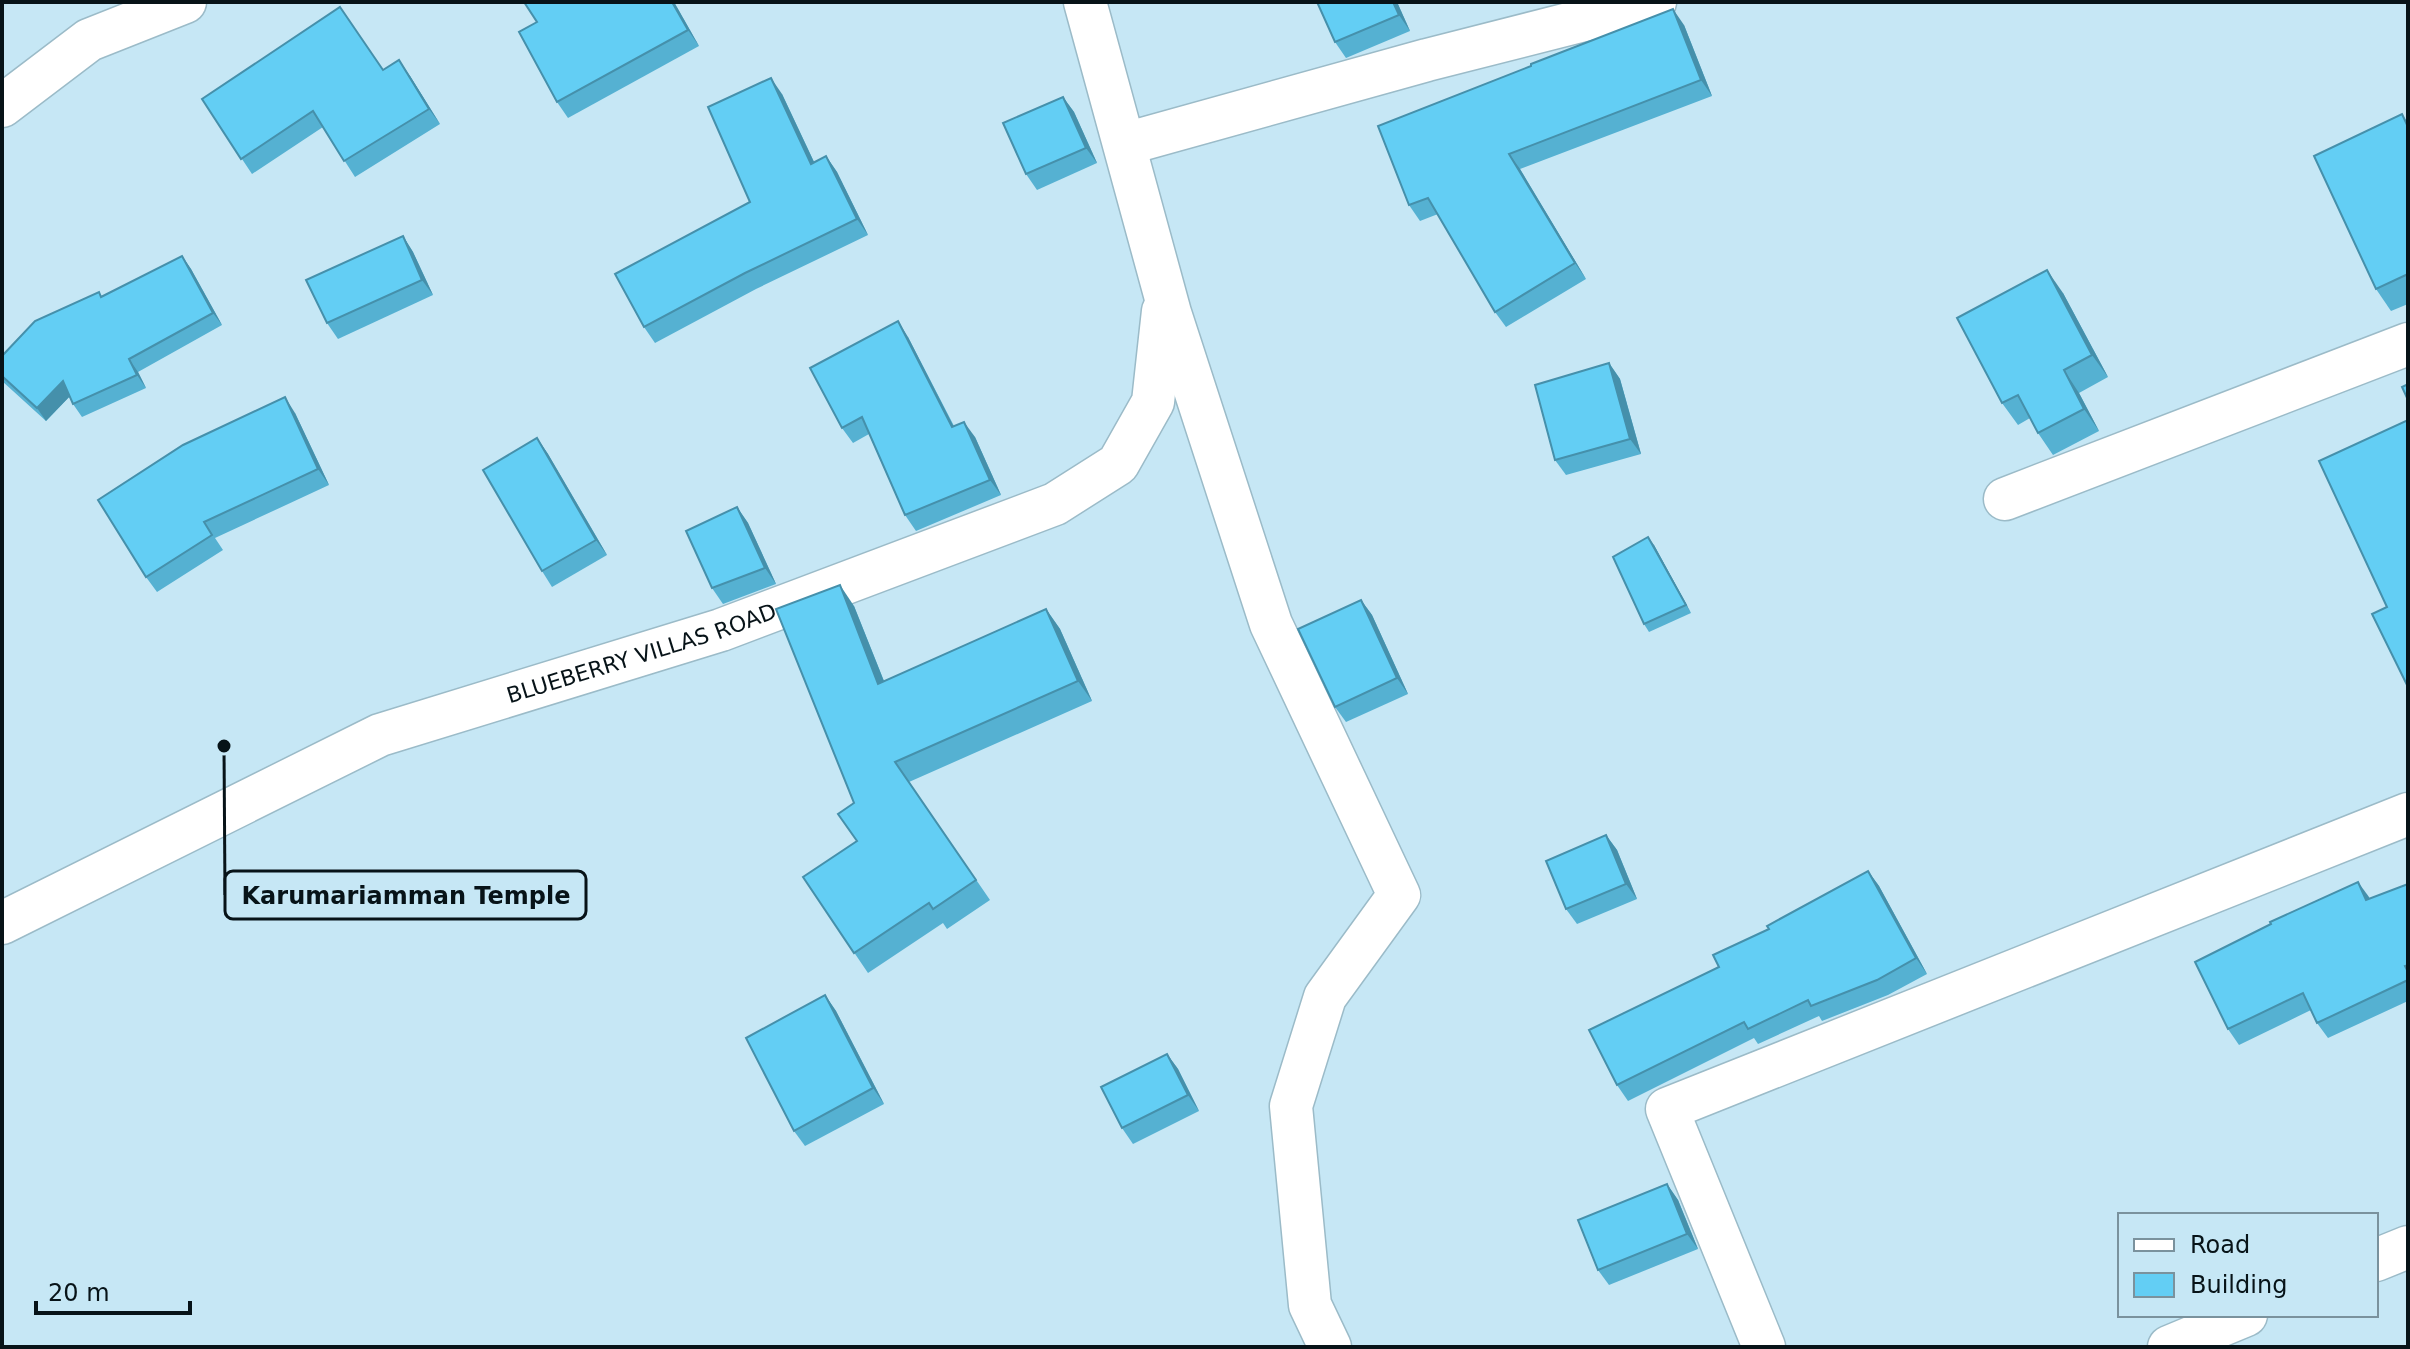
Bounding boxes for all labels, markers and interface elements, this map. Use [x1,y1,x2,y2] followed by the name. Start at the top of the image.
[504,598,780,708] street label: BLUEBERRY VILLAS ROAD
[225,871,586,919] callout: Karumariamman Temple
[242,882,570,910] text: Karumariamman Temple
[2118,1213,2378,1317] legend
[2190,1231,2250,1259] text: Road
[36,1265,190,1315] scale bar
[2190,1271,2287,1299] text: Building
[48,1279,110,1307] text: 20 m

